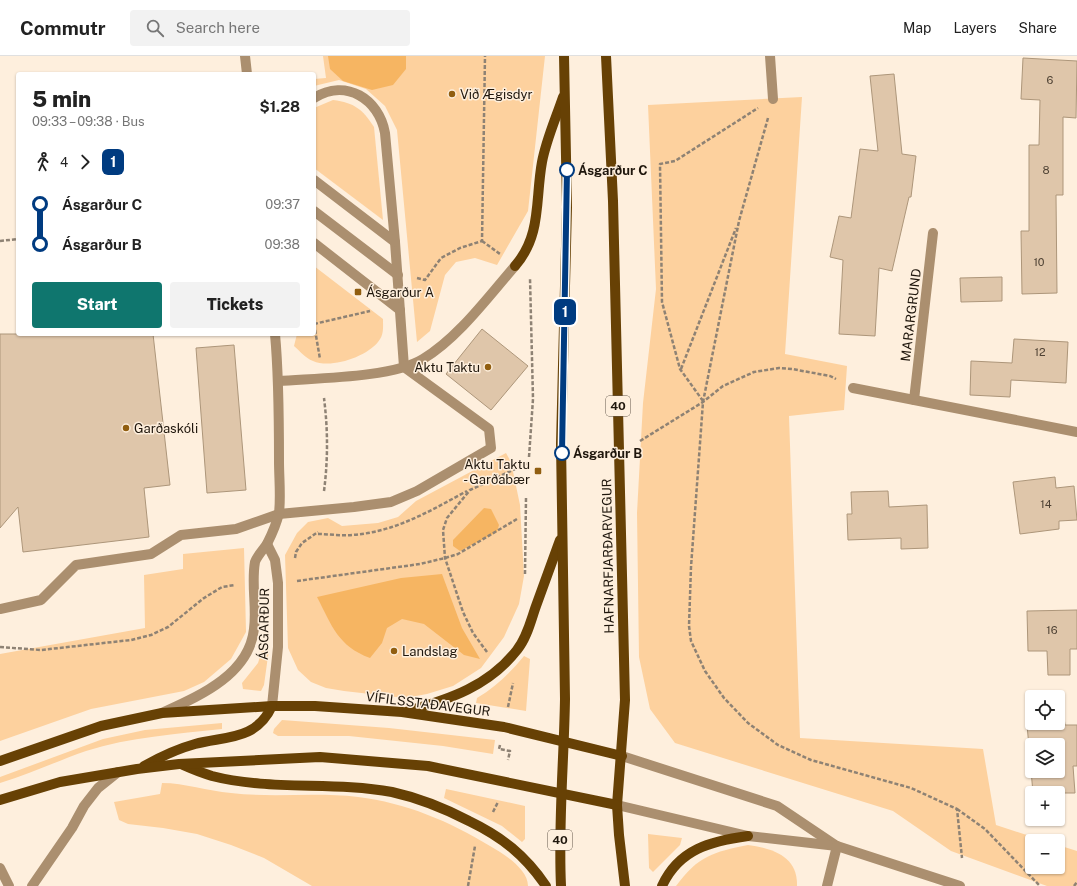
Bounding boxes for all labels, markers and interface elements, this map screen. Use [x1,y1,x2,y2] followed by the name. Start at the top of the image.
[130,10,410,46] search box
[20,17,106,39] text: Commutr
[144,17,166,39] icon: search
[176,19,260,36] text: Search here
[903,20,931,36] text: Map
[953,20,997,36] text: Layers
[1019,20,1057,36] text: Share
[1047,74,1054,86] house number: 6
[32,86,91,112] text: 5 min
[460,87,533,102] place label: Við Ægisdyr
[447,89,457,99] marker: Við Ægisdyr
[259,98,300,115] text: $1.28
[32,114,145,129] text: 09:33 – 09:38 · Bus
[32,151,54,173] icon: walk
[74,151,96,173] icon: forward
[110,154,116,170] text: 1
[60,155,68,170] text: 4
[559,162,575,178] marker: Ásgarður C
[578,162,648,178] place label: Ásgarður C
[1042,164,1050,176] house number: 8
[62,196,142,213] text: Ásgarður C
[265,197,300,212] text: 09:37
[62,236,142,253] text: Ásgarður B
[265,237,300,252] text: 09:38
[1033,256,1045,268] house number: 10
[898,268,924,362] street label: MARARGRUND
[32,282,162,328] button: Start
[170,282,300,328] button: Tickets
[366,284,434,300] place label: Ásgarður A
[353,287,363,297] marker: Ásgarður A
[552,299,578,325] line badge: 1
[562,304,568,320] text: 1
[1034,346,1046,358] house number: 12
[414,360,480,375] place label: Aktu Taktu
[483,362,493,372] marker: Aktu Taktu
[606,396,630,416] road number: 40
[134,421,198,436] place label: Garðaskóli
[121,423,131,433] marker: Garðaskóli
[554,445,570,461] marker: Ásgarður B
[573,445,642,461] place label: Ásgarður B
[463,457,530,487] place label: Aktu Taktu - Garðabær
[533,466,543,476] marker: Aktu Taktu - Garðabær
[599,478,617,634] street label: HAFNARFJARÐARVEGUR
[1040,498,1052,510] house number: 14
[255,588,272,660] street label: ÁSGARÐUR
[1046,624,1058,636] house number: 16
[402,644,457,659] place label: Landslag
[389,646,399,656] marker: Landslag
[365,688,491,719] street label: VÍFILSSTAÐAVEGUR
[1025,690,1065,874] map controls
[1025,690,1065,730] button: locate
[1025,738,1065,778] button: layers
[1025,786,1065,826] button: +
[548,830,572,850] road number: 40
[1025,834,1065,874] button: −

